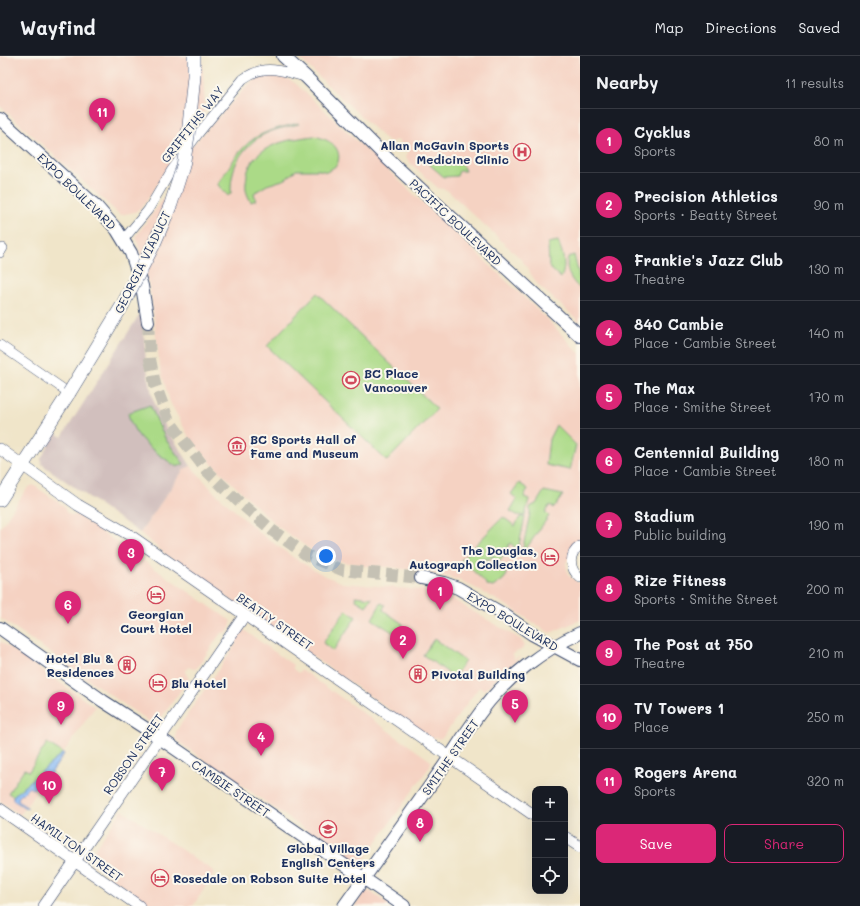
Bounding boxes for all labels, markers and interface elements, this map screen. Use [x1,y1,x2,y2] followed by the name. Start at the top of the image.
[20,15,96,40] text: Wayfind
[655,18,683,37] text: Map
[705,18,776,37] text: Directions
[798,18,840,37] text: Saved
[596,71,658,93] text: Nearby
[785,74,844,91] text: 11 results
[157,82,227,166] street label: GRIFFITHS WAY
[89,98,115,131] pin: 11
[634,122,691,142] text: Cycklus
[606,132,612,149] text: 1
[814,132,844,149] text: 80 m
[380,137,509,167] place label: Allan McGavin Sports Medicine Clinic
[512,142,532,162] hospital icon: Allan McGavin Sports Medicine Clinic
[634,142,676,159] text: Sports
[34,149,120,233] street label: EXPO BOULEVARD
[406,175,506,269] street label: PACIFIC BOULEVARD
[634,186,778,206] text: Precision Athletics
[605,196,613,213] text: 2
[814,196,844,213] text: 90 m
[634,206,778,223] text: Sports · Beatty Street
[110,208,174,316] street label: GEORGIA VIADUCT
[634,250,783,270] text: Frankie's Jazz Club
[605,260,613,277] text: 3
[808,260,844,277] text: 130 m
[634,270,685,287] text: Theatre
[634,314,724,334] text: 840 Cambie
[605,324,613,341] text: 4
[808,324,844,341] text: 140 m
[634,334,777,351] text: Place · Cambie Street
[364,365,427,395] place label: BC Place Vancouver
[341,370,361,390] sports icon: BC Place Vancouver
[634,378,695,398] text: The Max
[605,388,613,405] text: 5
[808,388,844,405] text: 170 m
[634,398,771,415] text: Place · Smithe Street
[250,431,358,461] place label: BC Sports Hall of Fame and Museum
[227,436,247,456] museum icon: BC Sports Hall of Fame and Museum
[634,442,779,462] text: Centennial Building
[605,452,613,469] text: 6
[808,452,844,469] text: 180 m
[634,462,777,479] text: Place · Cambie Street
[634,506,694,526] text: Stadium
[605,516,613,533] text: 7
[808,516,844,533] text: 190 m
[634,526,726,543] text: Public building
[118,539,144,572] pin: 3
[409,542,537,572] place label: The Douglas, Autograph Collection
[316,546,336,566] your location
[540,547,560,567] hotel icon: The Douglas, Autograph Collection
[634,570,726,590] text: Rize Fitness
[427,577,453,610] pin: 1
[605,580,613,597] text: 8
[806,580,844,597] text: 200 m
[146,585,166,605] hotel icon: Georgian Court Hotel
[464,587,562,655] street label: EXPO BOULEVARD
[234,589,316,653] street label: BEATTY STREET
[634,590,778,607] text: Sports · Smithe Street
[55,591,81,624] pin: 6
[120,606,192,636] place label: Georgian Court Hotel
[390,626,416,659] pin: 2
[634,634,753,654] text: The Post at 750
[605,644,613,661] text: 9
[808,644,844,661] text: 210 m
[46,650,114,680] place label: Hotel Blu & Residences
[634,654,685,671] text: Theatre
[117,655,137,675] building icon: Hotel Blu & Residences
[408,664,428,684] building icon: Pivotal Building
[431,666,525,682] place label: Pivotal Building
[148,673,168,693] hotel icon: Blu Hotel
[171,675,226,691] place label: Blu Hotel
[502,690,528,723] pin: 5
[48,692,74,725] pin: 9
[634,698,724,718] text: TV Towers 1
[602,708,616,725] text: 10
[807,708,844,725] text: 250 m
[99,710,167,798] street label: ROBSON STREET
[418,716,482,798] street label: SMITHE STREET
[634,718,669,735] text: Place
[248,723,274,756] pin: 4
[189,756,274,820] street label: CAMBIE STREET
[149,758,175,791] pin: 7
[634,762,737,782] text: Rogers Arena
[36,771,62,804] pin: 10
[603,772,615,789] text: 11
[807,772,844,789] text: 320 m
[634,782,676,799] text: Sports
[532,786,568,894] map controls
[532,786,568,822] button: +
[28,809,126,885] street label: HAMILTON STREET
[407,809,433,842] pin: 8
[318,819,338,839] school or university icon: Global Village English Centers
[532,822,568,858] button: −
[596,824,716,863] button: Save
[724,824,844,863] button: Share
[281,840,375,870] place label: Global Village English Centers
[532,858,568,894] button: locate
[150,868,170,888] hotel icon: Rosedale on Robson Suite Hotel
[173,870,366,886] place label: Rosedale on Robson Suite Hotel

